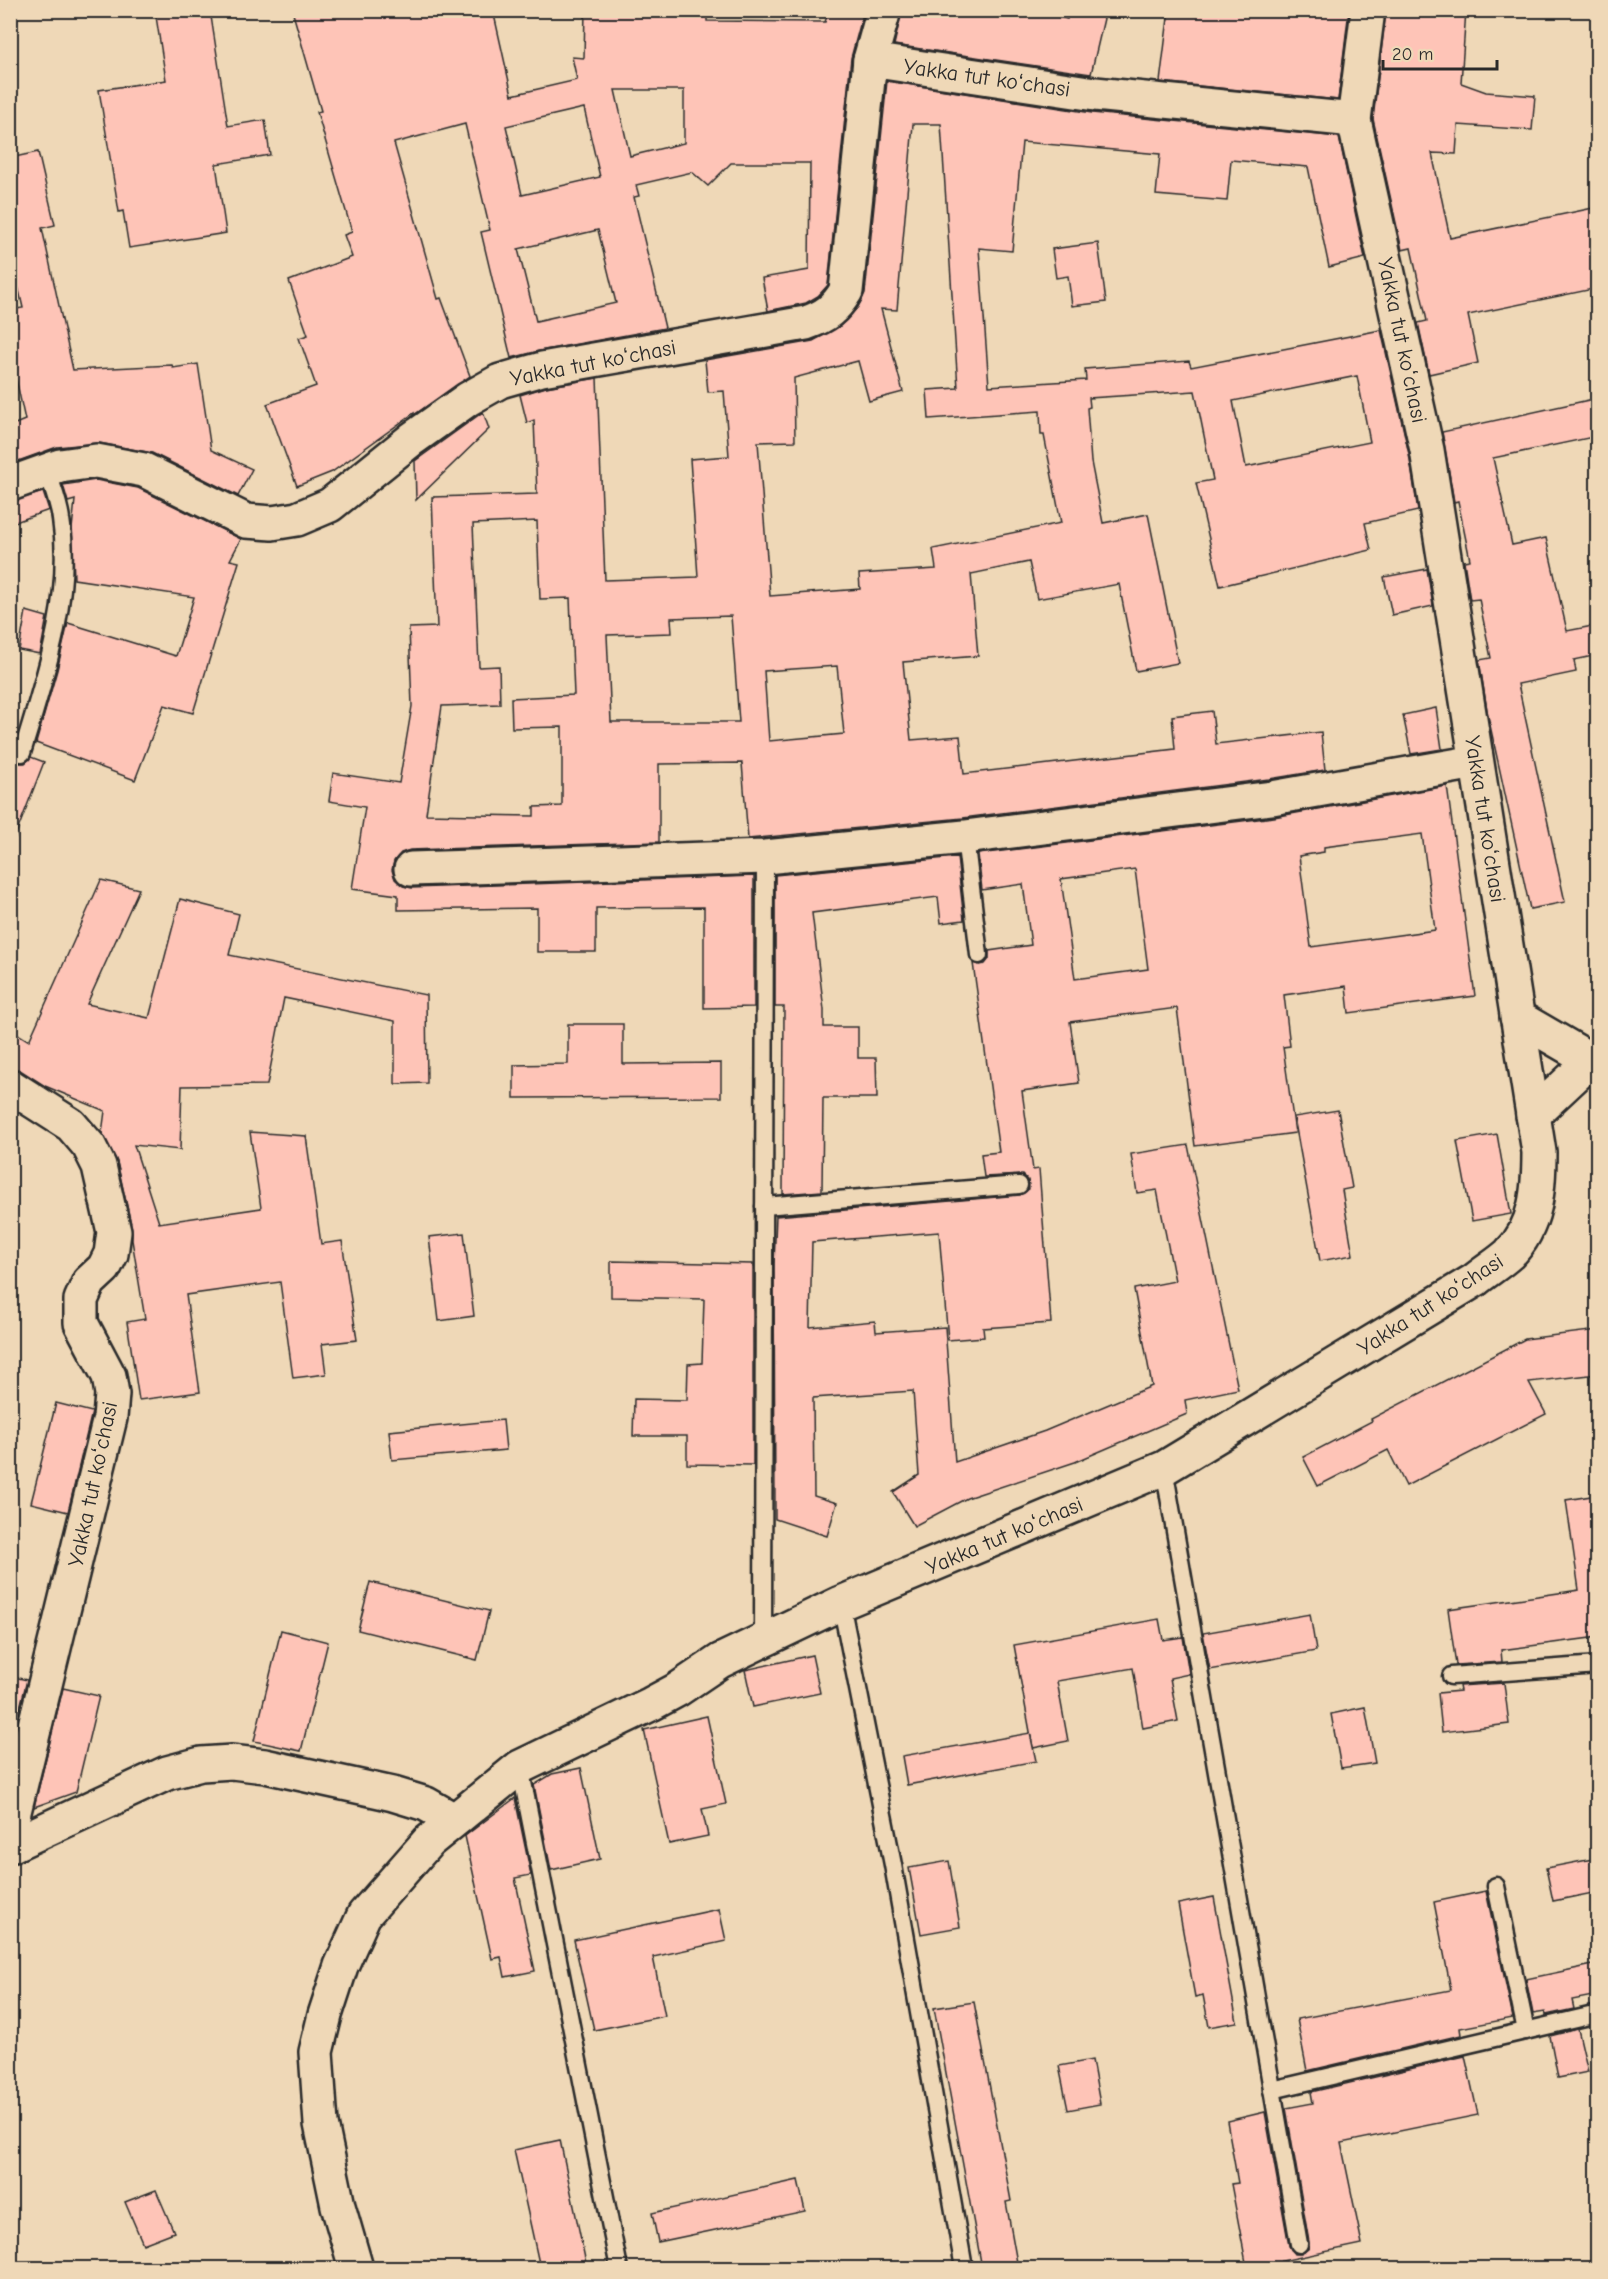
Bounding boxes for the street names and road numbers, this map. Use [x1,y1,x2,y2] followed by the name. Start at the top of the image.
[902,53,1072,103] street label: Yakka tut koʻchasi
[1372,255,1432,425] street label: Yakka tut koʻchasi
[508,334,678,392] street label: Yakka tut koʻchasi
[1459,734,1511,904] street label: Yakka tut koʻchasi
[1353,1248,1508,1362] street label: Yakka tut koʻchasi
[63,1399,123,1569] street label: Yakka tut koʻchasi
[922,1491,1087,1581] street label: Yakka tut koʻchasi

